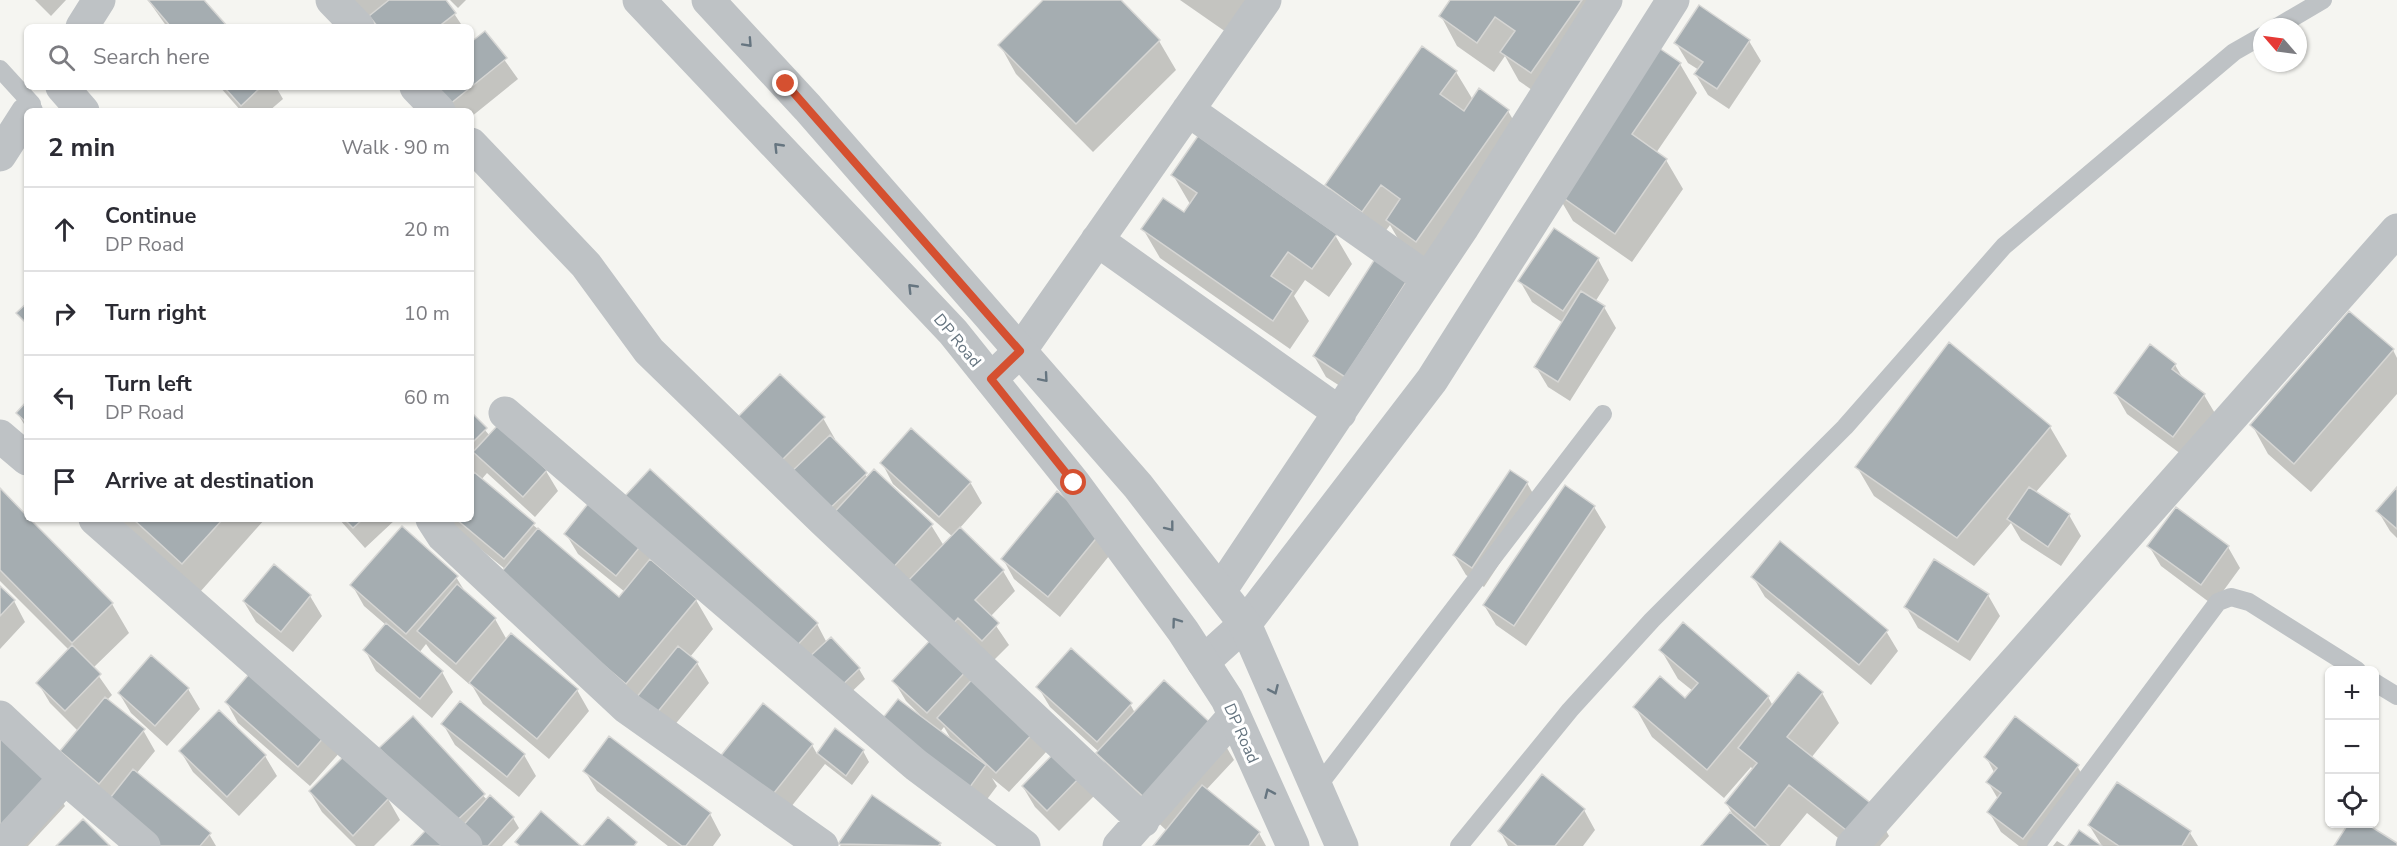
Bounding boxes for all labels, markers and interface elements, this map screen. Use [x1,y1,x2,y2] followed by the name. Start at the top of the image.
[2253,18,2307,72] north arrow
[24,24,474,90] search box
[741,36,752,47] one-way arrow
[45,41,78,74] icon: search
[93,42,210,72] text: Search here
[772,70,798,96] route end
[48,130,115,165] text: 2 min
[342,134,450,161] text: Walk · 90 m
[774,143,785,153] one-way arrow
[105,201,196,231] text: Continue
[48,213,81,246] icon: ahead
[404,216,450,243] text: 20 m
[105,231,184,258] text: DP Road
[908,284,919,295] one-way arrow
[48,297,81,330] icon: right
[105,298,206,328] text: Turn right
[404,300,450,327] text: 10 m
[928,309,986,372] street label: DP Road
[105,369,192,399] text: Turn left
[1037,371,1048,382] one-way arrow
[48,381,81,414] icon: left
[404,384,450,411] text: 60 m
[105,399,184,426] text: DP Road
[48,465,81,498] icon: arrive
[105,466,314,496] text: Arrive at destination
[1060,469,1086,495] route start
[1162,520,1173,531] one-way arrow
[1172,617,1183,628] one-way arrow
[2325,666,2379,828] map controls
[2325,666,2379,720] button: +
[1267,683,1279,694] one-way arrow
[1218,700,1264,767] street label: DP Road
[2325,720,2379,774] button: −
[2325,774,2379,828] button: locate
[1264,788,1276,799] one-way arrow

